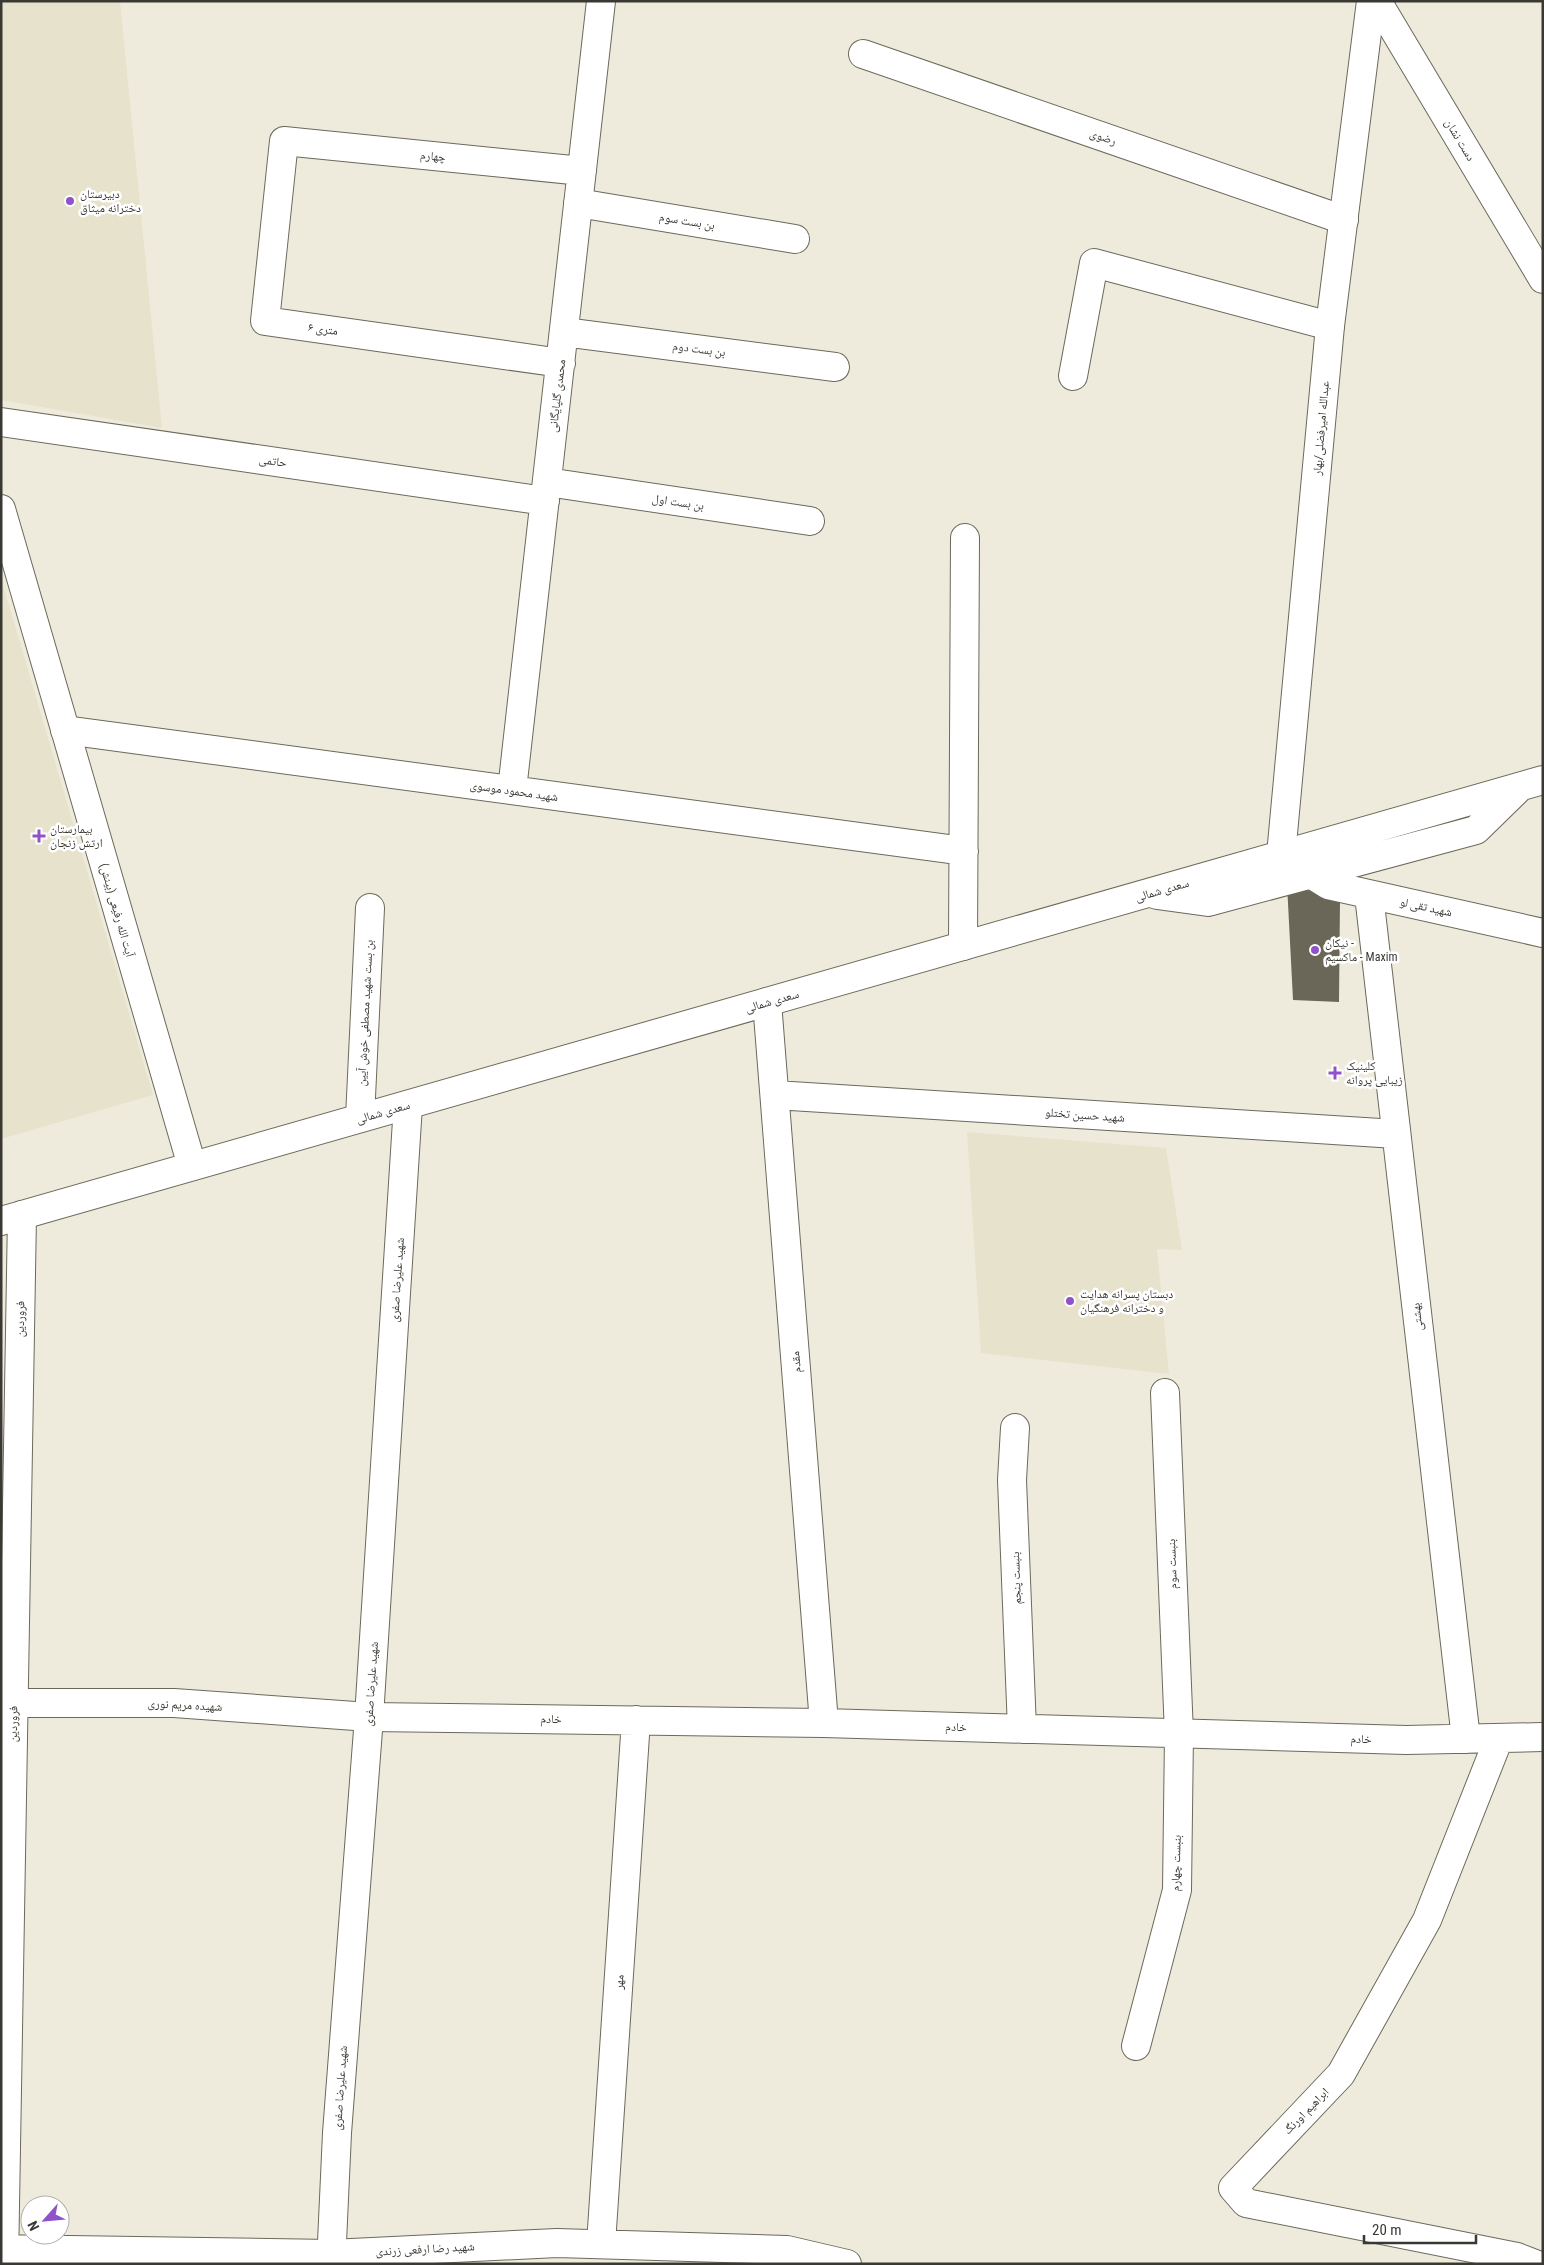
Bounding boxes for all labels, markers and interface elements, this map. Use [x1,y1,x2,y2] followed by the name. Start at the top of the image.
[1442,116,1478,164] street label: دست نشان
[1088,126,1118,148] street label: رضوی
[419,148,447,165] street label: چهارم
[80,187,141,215] place label: دبیرستان دخترانه میثاق
[64,195,76,207] marker: دبیرستان دخترانه میثاق
[658,210,716,233] street label: بن بست سوم
[307,320,339,338] street label: ۶ متری
[672,339,726,360] street label: بن بست دوم
[546,359,569,433] street label: محمدی گلپایگانی
[1310,380,1332,477] street label: عبدالله امیرفضلی/بهار
[258,452,288,470] street label: حاتمی
[651,491,705,513] street label: بن بست اول
[469,778,559,804] street label: شهید محمود موسوی
[50,822,103,850] place label: بیمارستان ارتش زنجان
[32,829,46,843] marker: بیمارستان ارتش زنجان
[97,861,137,960] street label: آیت الله رفیعی (بینش)
[1133,876,1191,904] street label: سعدی شمالی
[1399,895,1454,920] street label: شهید تقی لو
[1325,936,1397,965] place label: نیکان - ماکسیم - Maxim
[354,939,376,1087] street label: بن بست شهید مصطفی خوش آیین
[1309,944,1321,956] marker: نیکان - ماکسیم - Maxim
[743,987,801,1015] street label: سعدی شمالی
[1346,1059,1403,1087] place label: کلینیک زیبایی پروانه
[1328,1066,1342,1080] marker: کلینیک زیبایی پروانه
[354,1098,412,1126] street label: سعدی شمالی
[1045,1105,1125,1125] street label: شهید حسین تختلو
[387,1237,407,1323] street label: شهید علیرضا صفری
[1080,1287,1173,1315] place label: دبستان پسرانه هدایت و دخترانه فرهنگیان
[1064,1295,1076,1307] marker: دبستان پسرانه هدایت و دخترانه فرهنگیان
[13,1301,28,1337] street label: فروردین
[1408,1302,1426,1332] street label: بهشتی
[788,1351,805,1373] street label: مقدم
[1164,1539,1181,1589] street label: بنبست سوم
[1008,1551,1025,1605] street label: بنبست پنجم
[361,1641,381,1727] street label: شهید علیرضا صفری
[147,1696,223,1715] street label: شهیده مریم نوری
[6,1706,21,1742] street label: فروردین
[540,1712,562,1727] street label: خادم
[945,1720,967,1735] street label: خادم
[1350,1732,1372,1747] street label: خادم
[1168,1834,1185,1892] street label: بنبست چهارم
[611,1974,627,1991] street label: مهر
[330,2045,350,2131] street label: شهید علیرضا صفری
[1280,2085,1332,2138] street label: ابراهیم اورنگ
[20,2195,70,2245] north arrow
[1364,2212,1476,2244] scale bar
[24,2218,42,2233] text: N
[1372,2221,1402,2239] text: 20 m
[375,2239,475,2259] street label: شهید رضا ارفعی زرندی

